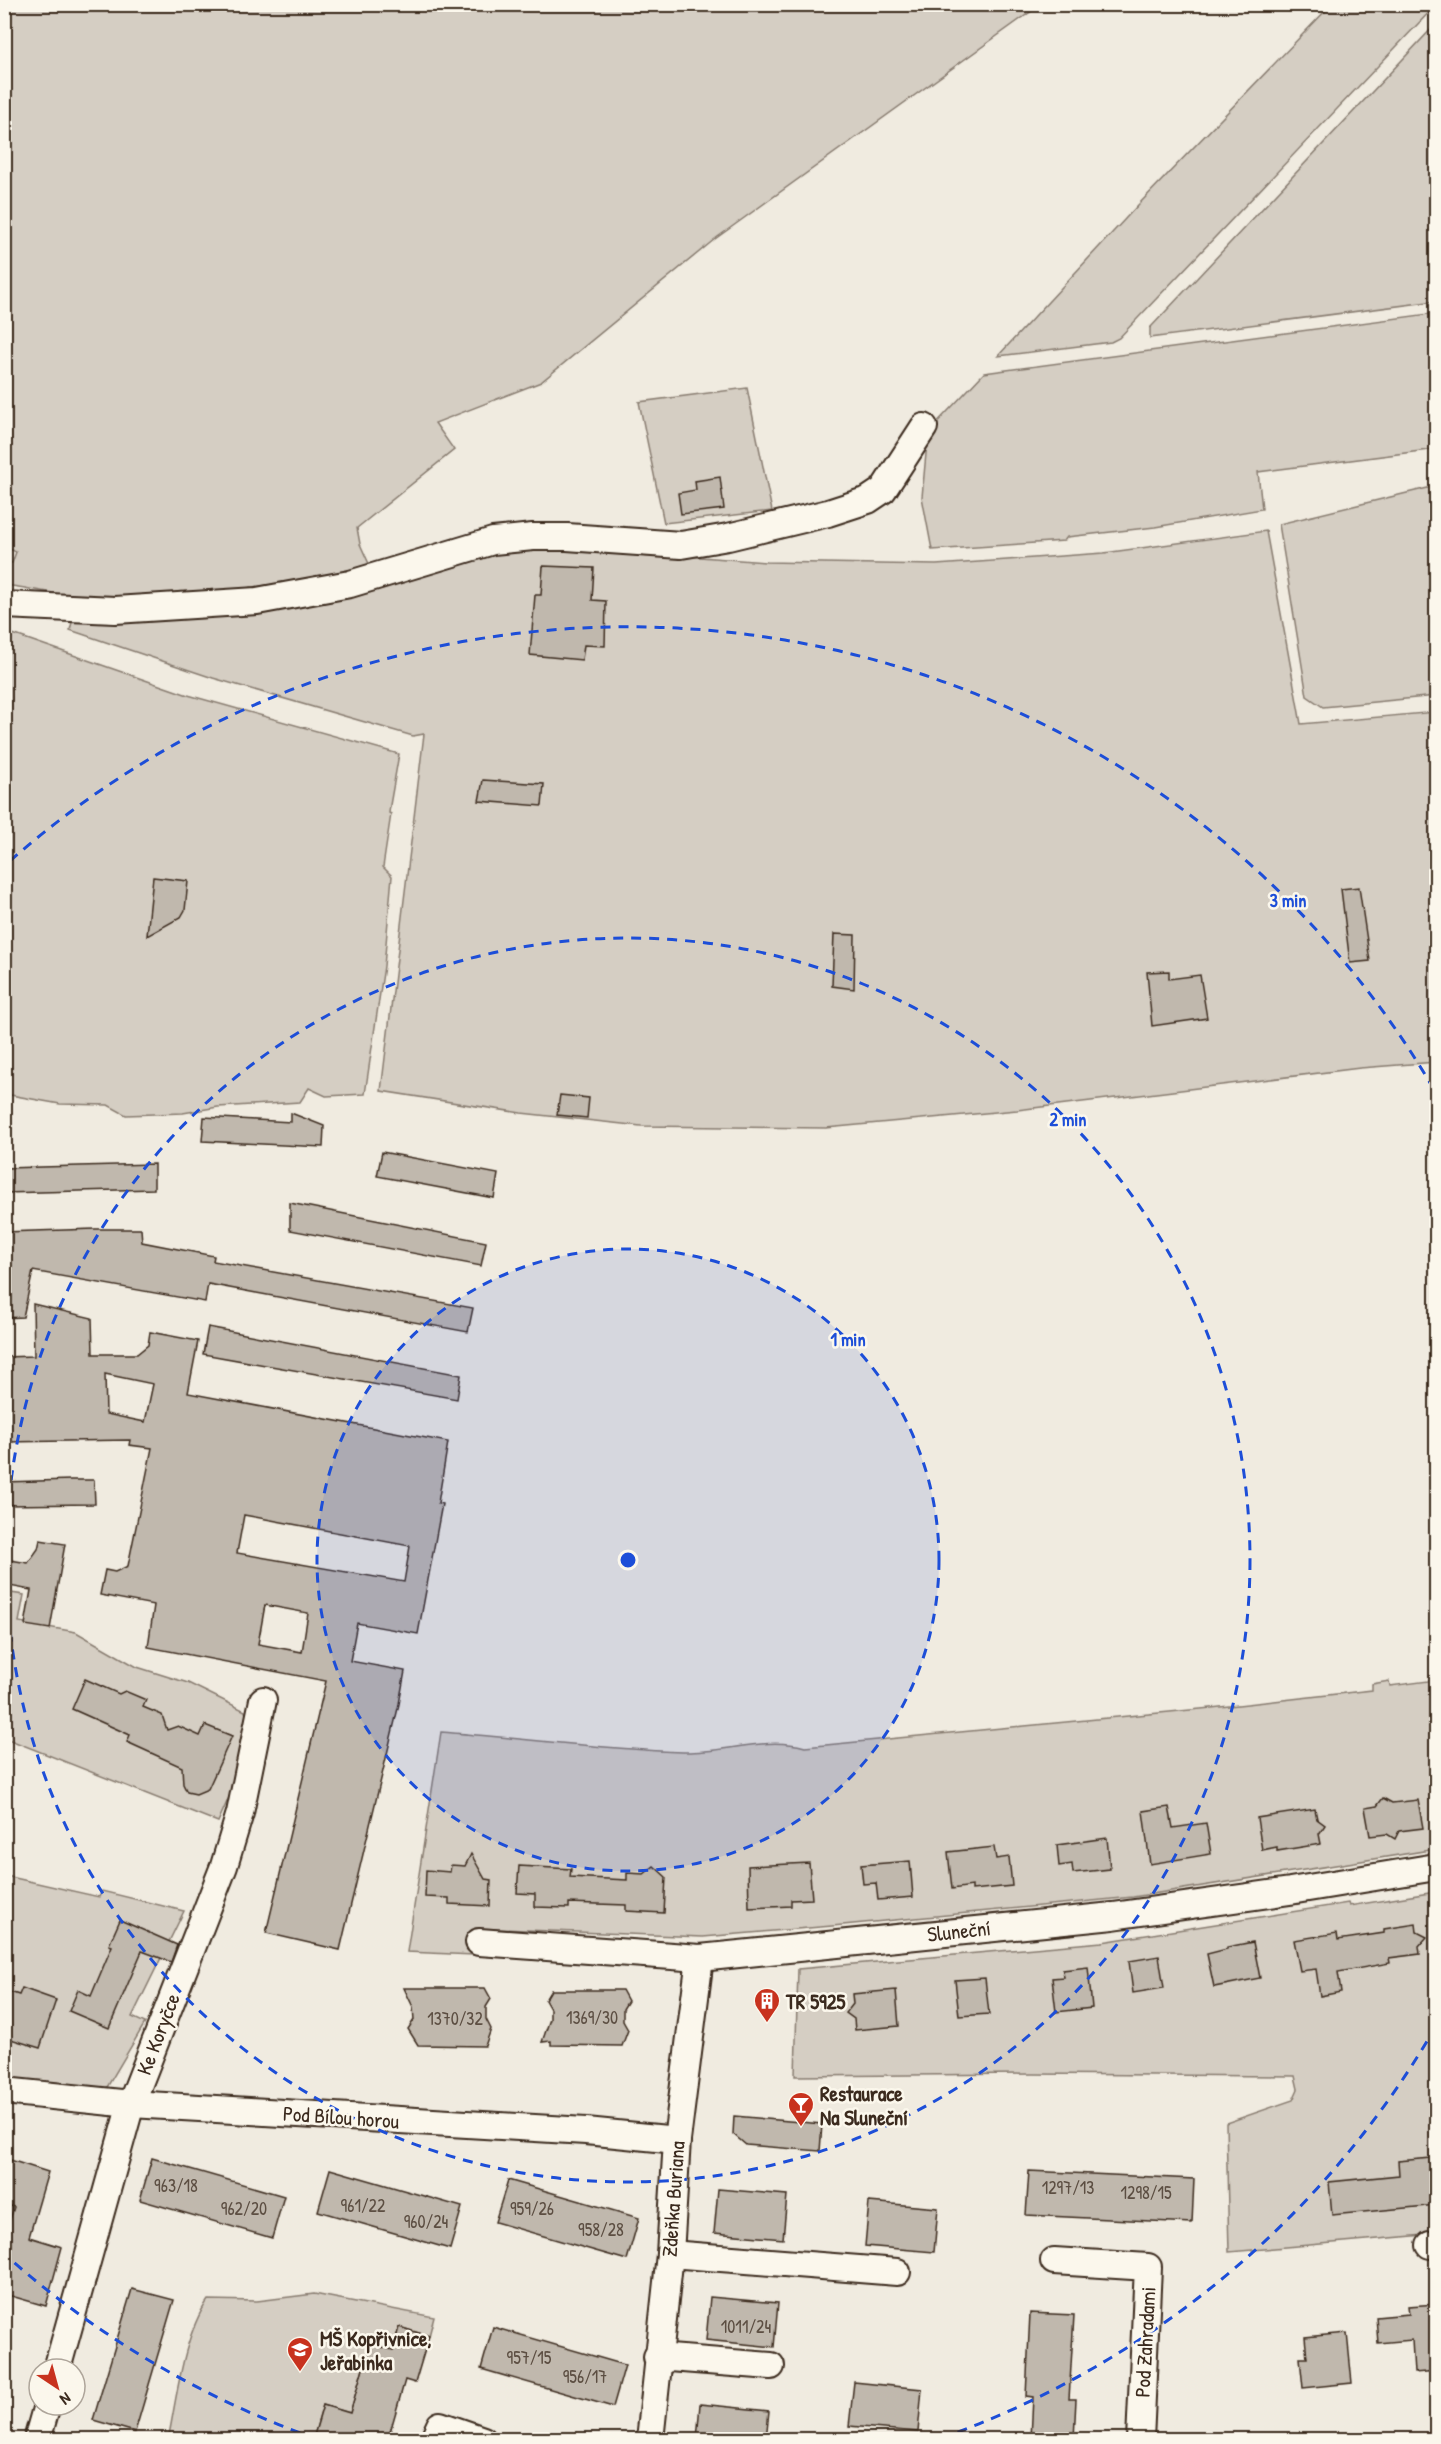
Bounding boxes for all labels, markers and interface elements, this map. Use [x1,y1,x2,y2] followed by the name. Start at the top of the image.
[1270,888,1306,913] text: 3 min
[1050,1107,1086,1132] text: 2 min
[830,1327,866,1352] text: 1 min
[618,1550,638,1570] centre of rings
[926,1913,992,1949] street label: Sluneční
[752,1986,782,2024] building icon: TR 5925
[785,1987,846,2016] place label: TR 5925
[129,1989,187,2079] street label: Ke Koryčce
[566,2005,618,2030] house number: 1369/30
[427,2006,483,2031] house number: 1370/32
[820,2079,908,2132] place label: Restaurace Na Sluneční
[786,2090,816,2128] bar icon: Restaurace Na Sluneční
[282,2098,401,2136] street label: Pod Bílou horou
[654,2140,692,2258] street label: Zdeňka Buriana
[154,2173,198,2198] house number: 963/18
[1042,2175,1094,2200] house number: 1297/13
[1120,2180,1172,2205] house number: 1298/15
[341,2193,386,2218] house number: 961/22
[221,2196,267,2221] house number: 962/20
[510,2196,554,2221] house number: 959/26
[404,2209,449,2234] house number: 960/24
[578,2217,624,2242] house number: 958/28
[1128,2286,1162,2398] street label: Pod Zahradami
[721,2314,771,2339] house number: 1011/24
[320,2324,432,2377] place label: MŠ Kopřivnice, Jeřabinka
[285,2335,315,2373] school or university icon: MŠ Kopřivnice, Jeřabinka
[507,2345,552,2370] house number: 957/15
[27,2357,87,2417] north arrow
[563,2364,607,2389] house number: 956/17
[56,2388,76,2411] text: N

